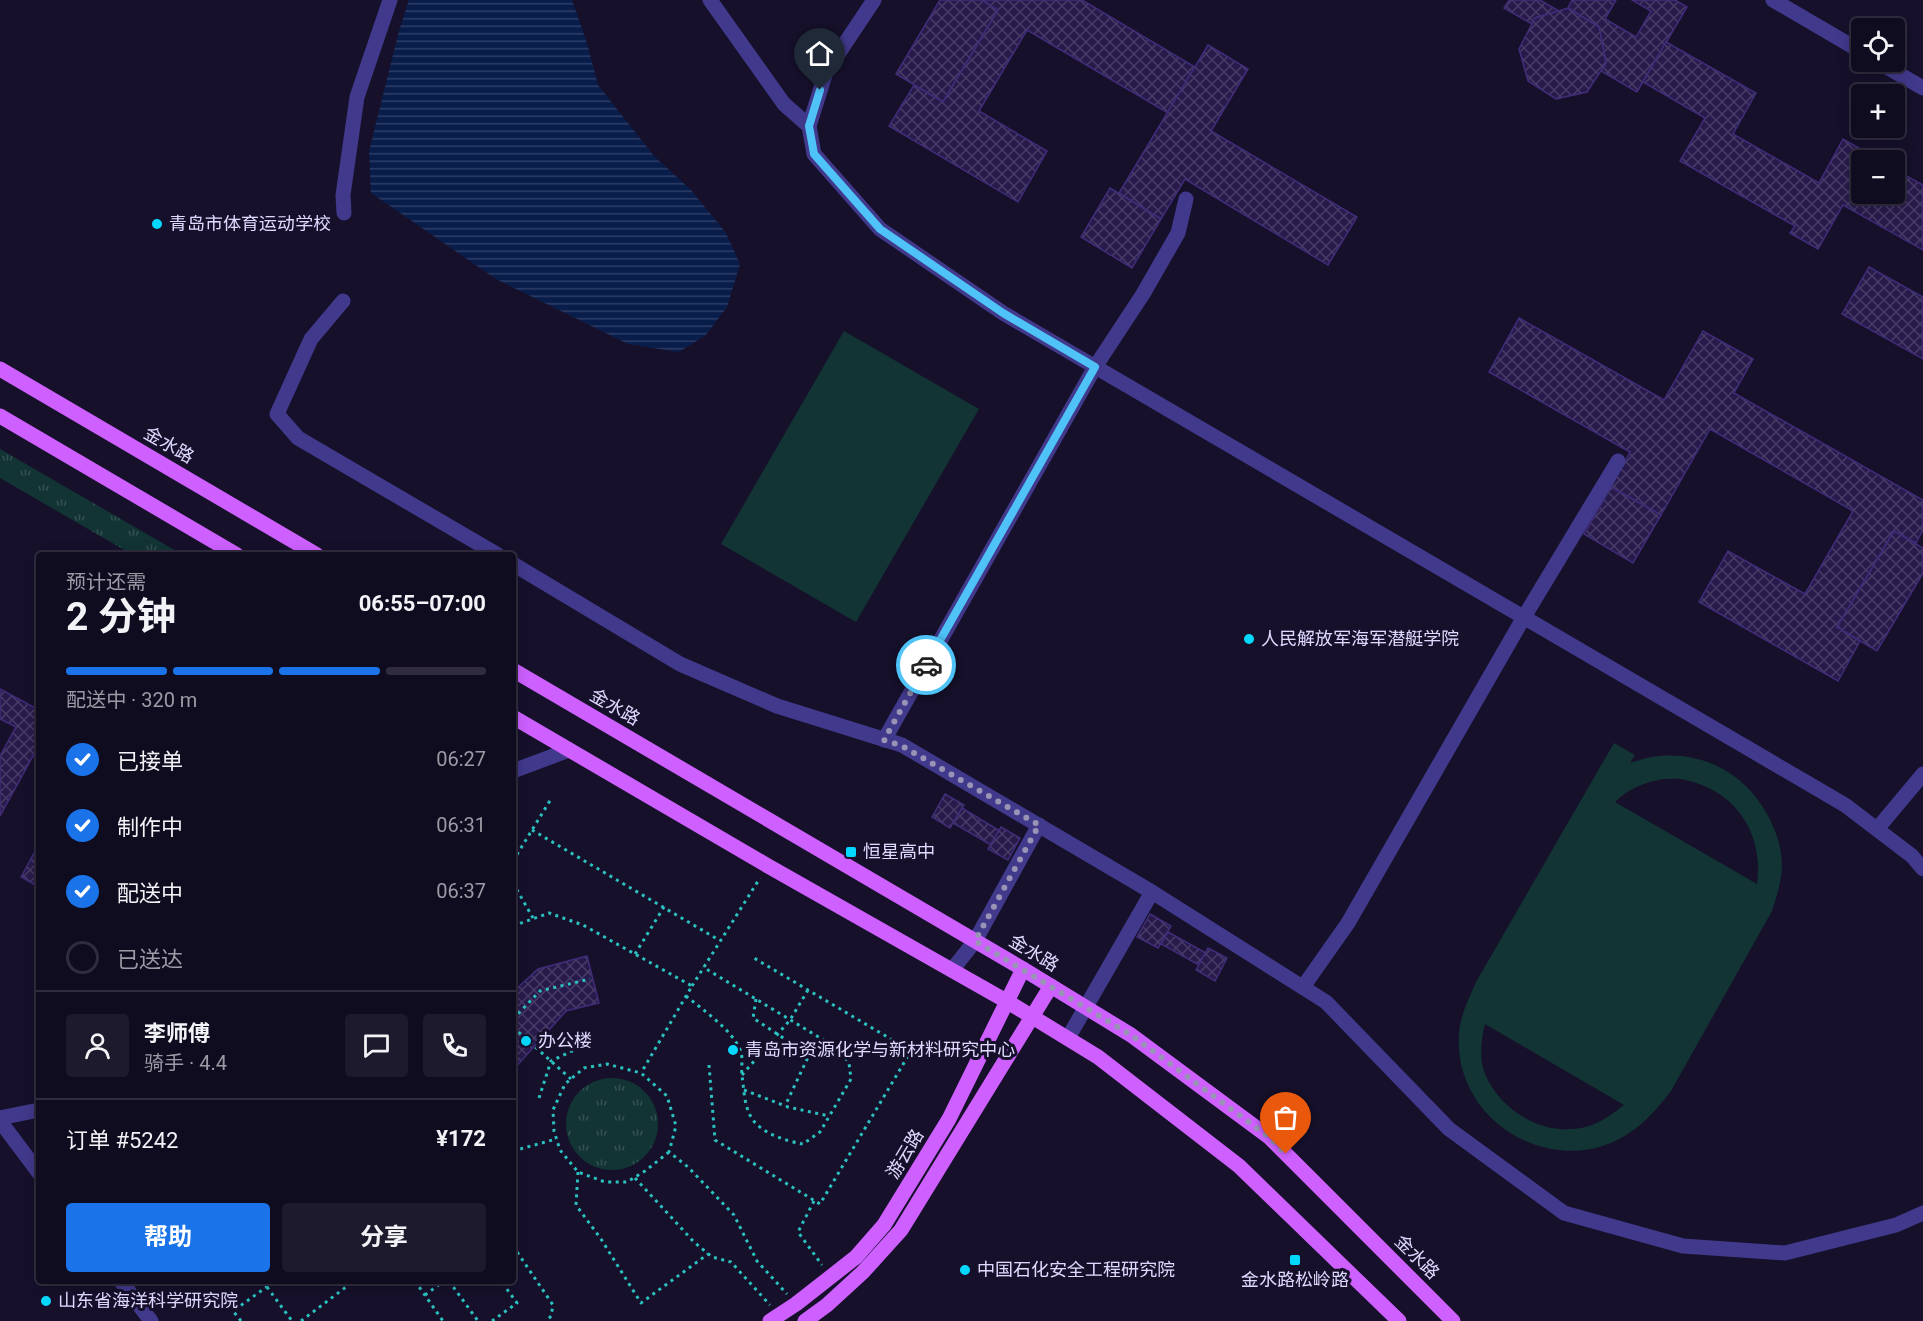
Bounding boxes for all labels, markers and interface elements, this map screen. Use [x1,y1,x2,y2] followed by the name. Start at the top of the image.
[1851,18,1905,204] map controls
[1851,18,1905,72] button: locate
[794,28,845,90] pin
[803,37,836,70] icon: home
[1851,84,1905,138] button: +
[1851,150,1905,204] button: −
[169,213,331,234] place label: 青岛市体育运动学校
[150,217,164,231] marker: 青岛市体育运动学校
[141,422,198,467] street label: 金水路
[66,570,146,594] text: 预计还需
[359,591,486,616] text: 06:55–07:00
[66,594,176,640] text: 2 分钟
[1261,628,1459,649] place label: 人民解放军海军潜艇学院
[1242,632,1256,646] marker: 人民解放军海军潜艇学院
[896,635,956,695] courier
[910,649,943,682] icon: car
[587,684,644,729] street label: 金水路
[66,688,197,712] text: 配送中 · 320 m
[66,743,99,776] icon: check
[436,747,486,771] text: 06:27
[117,749,183,774] text: 已接单
[66,809,99,842] icon: check
[436,813,486,837] text: 06:31
[117,815,183,840] text: 制作中
[863,841,935,862] place label: 恒星高中
[844,845,858,859] marker: 恒星高中
[66,875,99,908] icon: check
[436,879,486,903] text: 06:37
[117,881,183,906] text: 配送中
[1006,930,1063,975] street label: 金水路
[117,947,183,972] text: 已送达
[66,1014,129,1077] button: person
[345,1014,408,1077] button: chat
[423,1014,486,1077] button: phone
[144,1021,210,1046] text: 李师傅
[538,1030,592,1051] place label: 办公楼
[519,1034,533,1048] marker: 办公楼
[745,1039,1015,1060] place label: 青岛市资源化学与新材料研究中心
[726,1043,740,1057] marker: 青岛市资源化学与新材料研究中心
[144,1051,227,1075] text: 骑手 · 4.4
[1260,1092,1311,1154] pin
[1269,1101,1302,1134] icon: bag
[882,1125,927,1182] street label: 游云路
[436,1126,486,1151] text: ¥172
[66,1128,178,1153] text: 订单 #5242
[66,1203,270,1272] button: 帮助
[282,1203,486,1272] button: 分享
[1391,1230,1444,1283] street label: 金水路
[1288,1253,1302,1267] marker: 金水路松岭路
[977,1259,1175,1280] place label: 中国石化安全工程研究院
[958,1263,972,1277] marker: 中国石化安全工程研究院
[1241,1269,1349,1290] place label: 金水路松岭路
[58,1290,238,1311] place label: 山东省海洋科学研究院
[39,1294,53,1308] marker: 山东省海洋科学研究院

